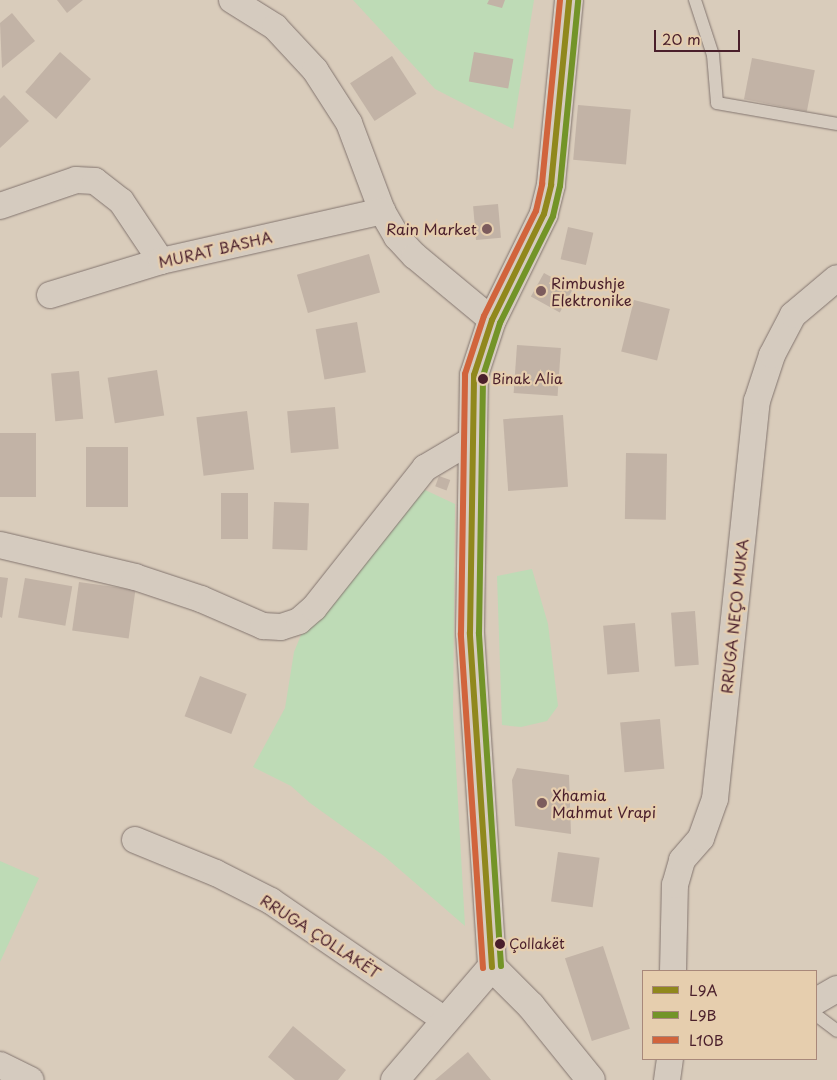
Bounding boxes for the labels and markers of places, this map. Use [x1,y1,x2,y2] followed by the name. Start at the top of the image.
[387,220,477,238] place label: Rain Market
[481,223,493,235] marker: Rain Market
[551,273,632,308] place label: Rimbushje Elektronike
[535,285,547,297] marker: Rimbushje Elektronike
[492,371,563,387] place label: Binak Alia
[478,374,488,384] marker: Binak Alia
[552,785,656,820] place label: Xhamia Mahmut Vrapi
[536,797,548,809] marker: Xhamia Mahmut Vrapi
[509,936,565,952] place label: Çollakët
[495,939,505,949] marker: Çollakët

